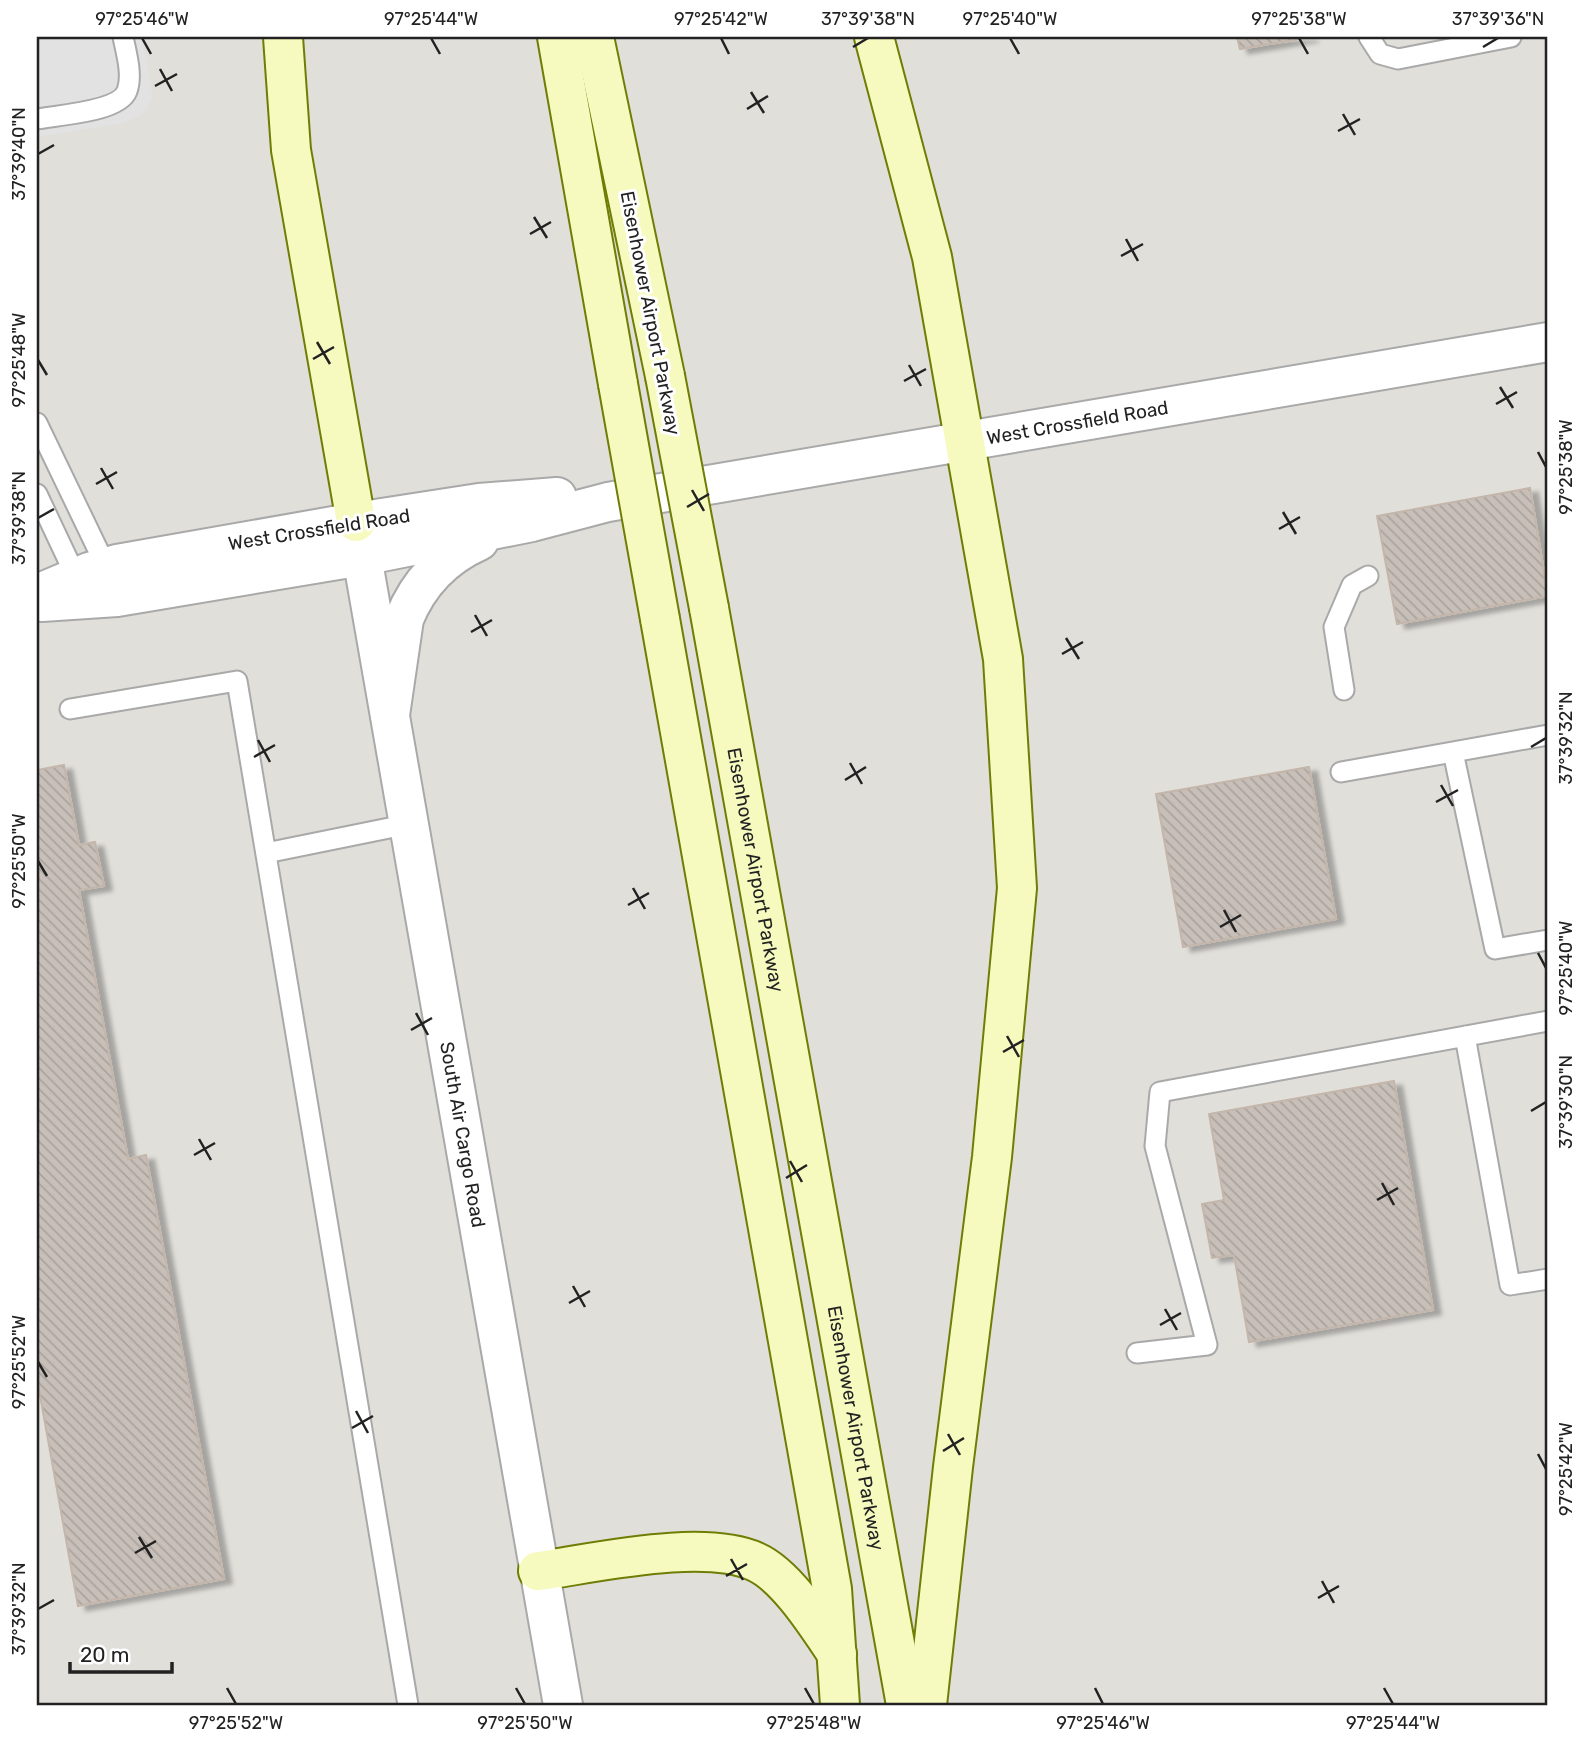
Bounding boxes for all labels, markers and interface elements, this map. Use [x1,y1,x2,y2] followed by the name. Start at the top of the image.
[95,8,189,30] text: 97°25'46"W
[384,8,478,30] text: 97°25'44"W
[674,8,768,30] text: 97°25'42"W
[821,8,915,30] text: 37°39'38"N
[963,8,1057,30] text: 97°25'40"W
[1251,8,1347,30] text: 97°25'38"W
[1452,8,1544,30] text: 37°39'36"N
[8,107,30,201] text: 37°39'40"N
[616,189,685,437] street label: Eisenhower Airport Parkway
[8,313,30,407] text: 97°25'48"W
[985,396,1170,449] street label: West Crossfield Road
[1555,419,1577,515] text: 97°25'38"W
[8,471,30,565] text: 37°39'38"N
[226,504,412,555] street label: West Crossfield Road
[1555,691,1577,785] text: 37°39'32"N
[722,746,789,994] street label: Eisenhower Airport Parkway
[8,813,30,909] text: 97°25'50"W
[1555,921,1577,1015] text: 97°25'40"W
[435,1040,490,1229] street label: South Air Cargo Road
[1555,1055,1577,1149] text: 37°39'30"N
[822,1304,889,1552] street label: Eisenhower Airport Parkway
[8,1315,30,1409] text: 97°25'52"W
[1555,1422,1577,1516] text: 97°25'42"W
[8,1562,30,1656] text: 37°39'32"N
[70,1630,172,1674] scale bar
[80,1642,129,1667] text: 20 m
[189,1712,283,1734] text: 97°25'52"W
[477,1712,573,1734] text: 97°25'50"W
[767,1712,861,1734] text: 97°25'48"W
[1056,1712,1150,1734] text: 97°25'46"W
[1346,1712,1440,1734] text: 97°25'44"W

